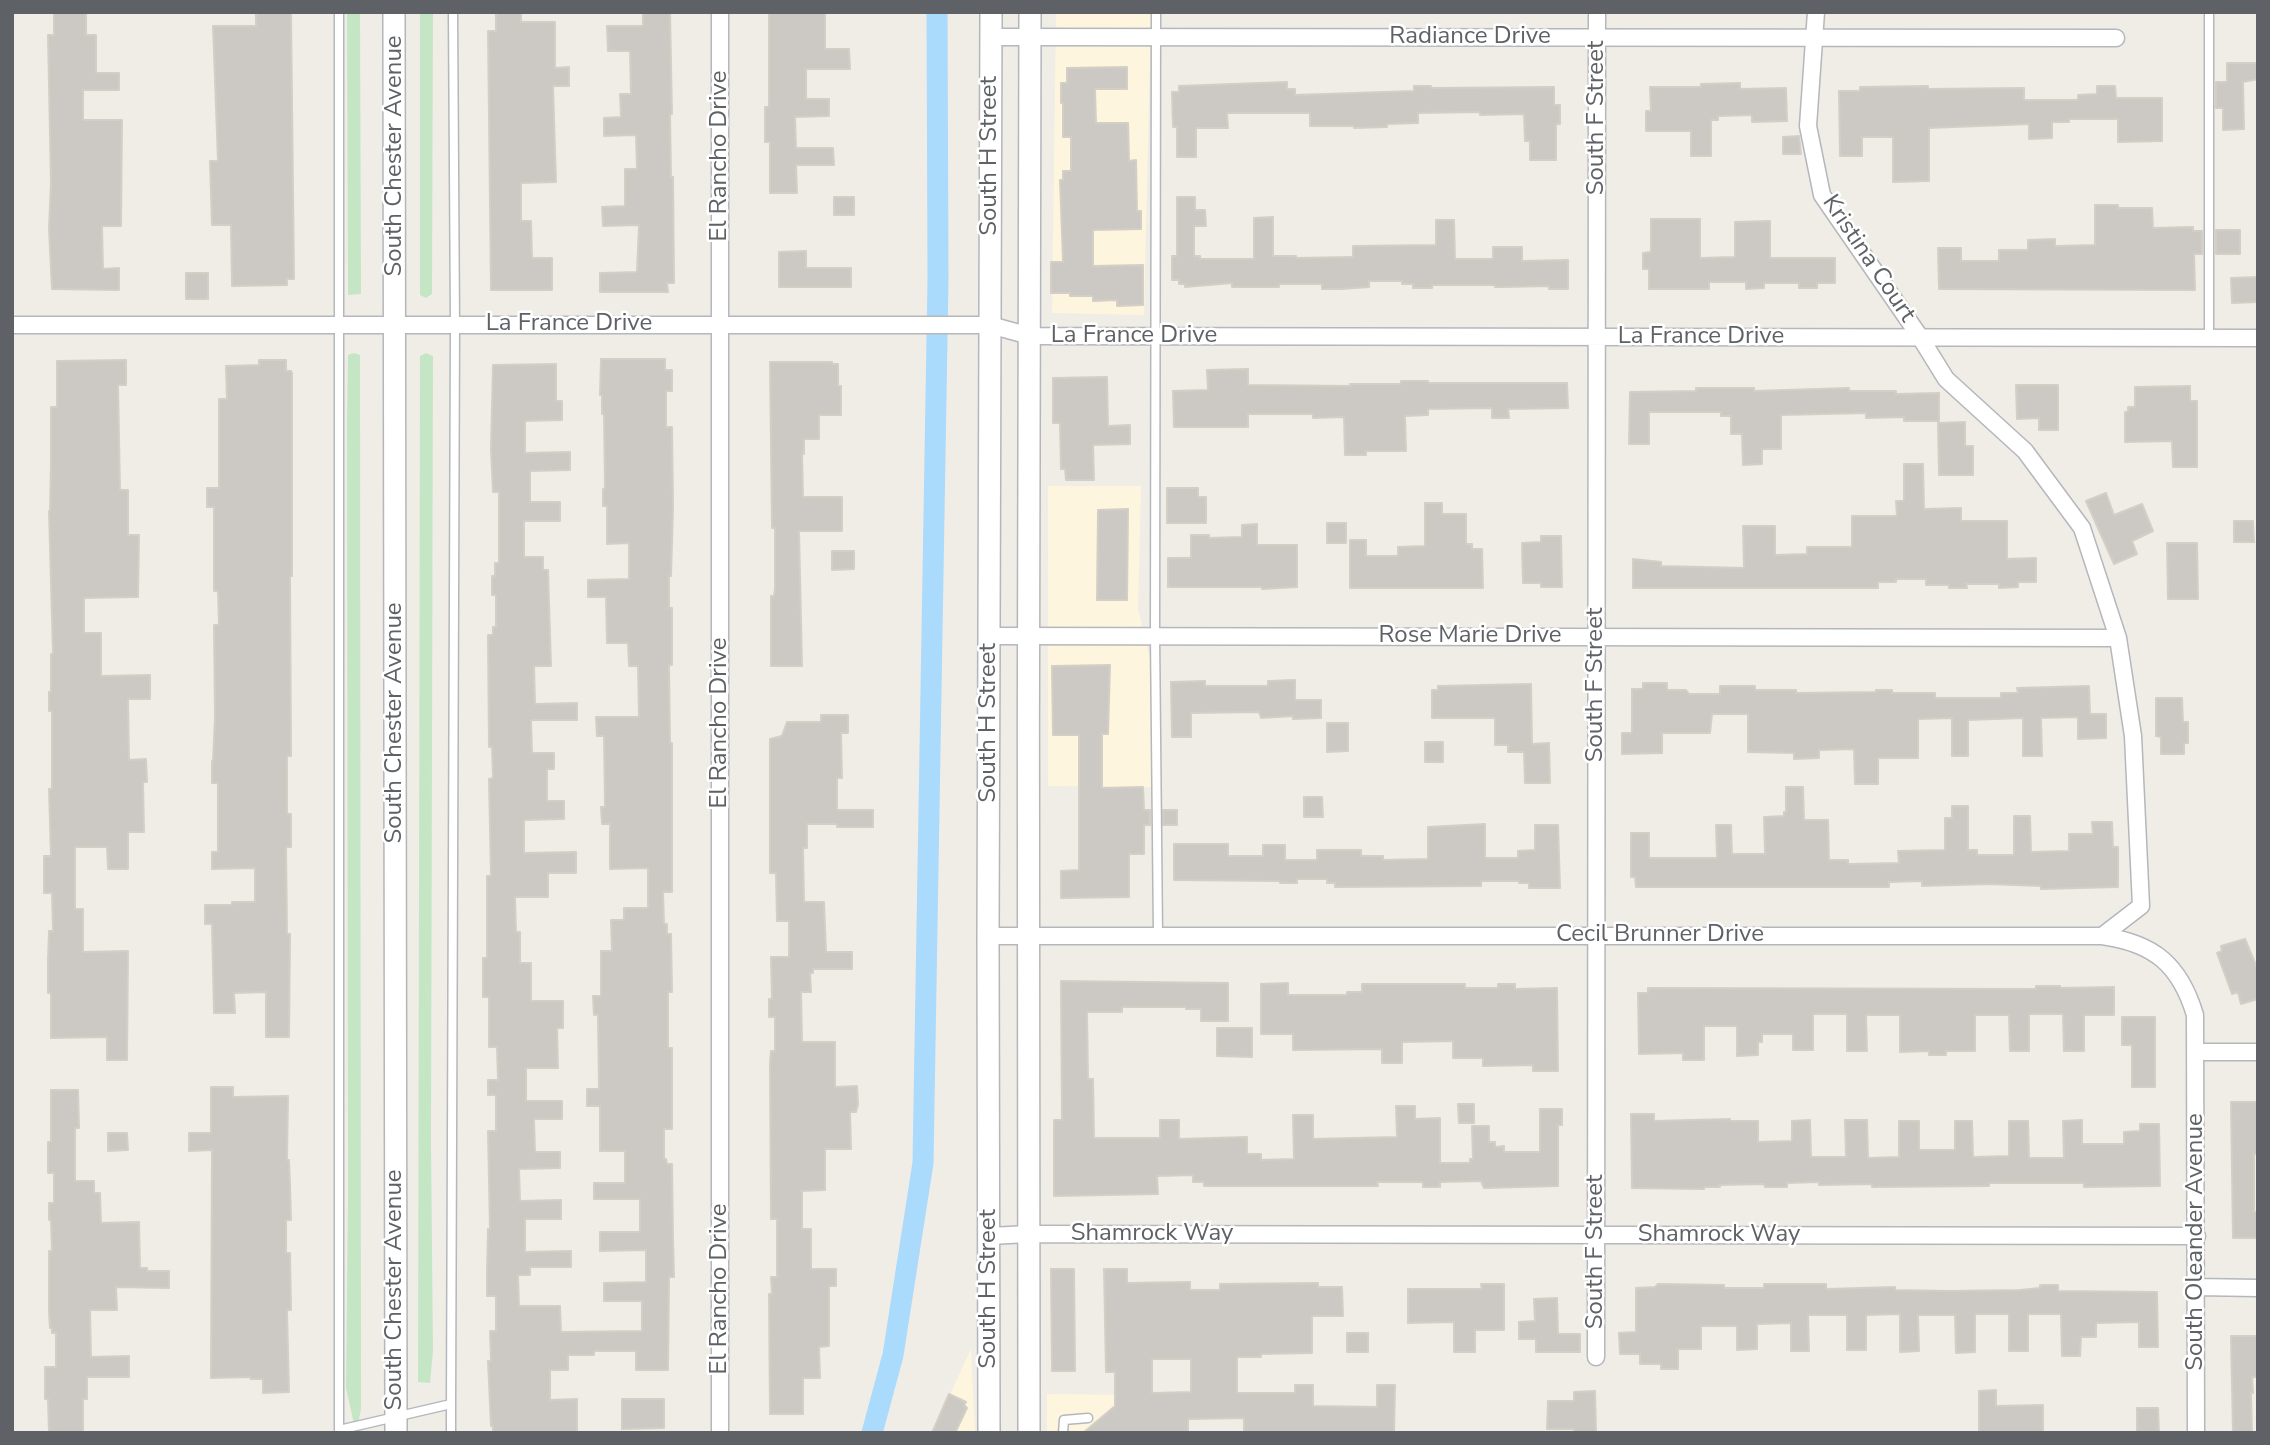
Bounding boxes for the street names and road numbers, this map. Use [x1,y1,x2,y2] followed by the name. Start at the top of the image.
[1389,23,1551,51] street label: Radiance Drive
[381,35,409,277] street label: South Chester Avenue
[1583,41,1611,195] street label: South F Street
[706,71,734,241] street label: El Rancho Drive
[976,76,1004,236] street label: South H Street
[1815,190,1921,328] street label: Kristina Court
[486,310,652,338] street label: La France Drive
[1051,322,1217,350] street label: La France Drive
[1618,323,1784,351] street label: La France Drive
[381,602,409,844] street label: South Chester Avenue
[1582,608,1610,762] street label: South F Street
[1379,622,1561,650] street label: Rose Marie Drive
[706,638,734,808] street label: El Rancho Drive
[975,643,1003,803] street label: South H Street
[1556,921,1764,949] street label: Cecil Brunner Drive
[2182,1113,2210,1371] street label: South Oleander Avenue
[381,1169,409,1411] street label: South Chester Avenue
[1582,1175,1610,1329] street label: South F Street
[706,1204,734,1374] street label: El Rancho Drive
[975,1209,1003,1369] street label: South H Street
[1071,1220,1233,1248] street label: Shamrock Way
[1638,1221,1800,1249] street label: Shamrock Way

